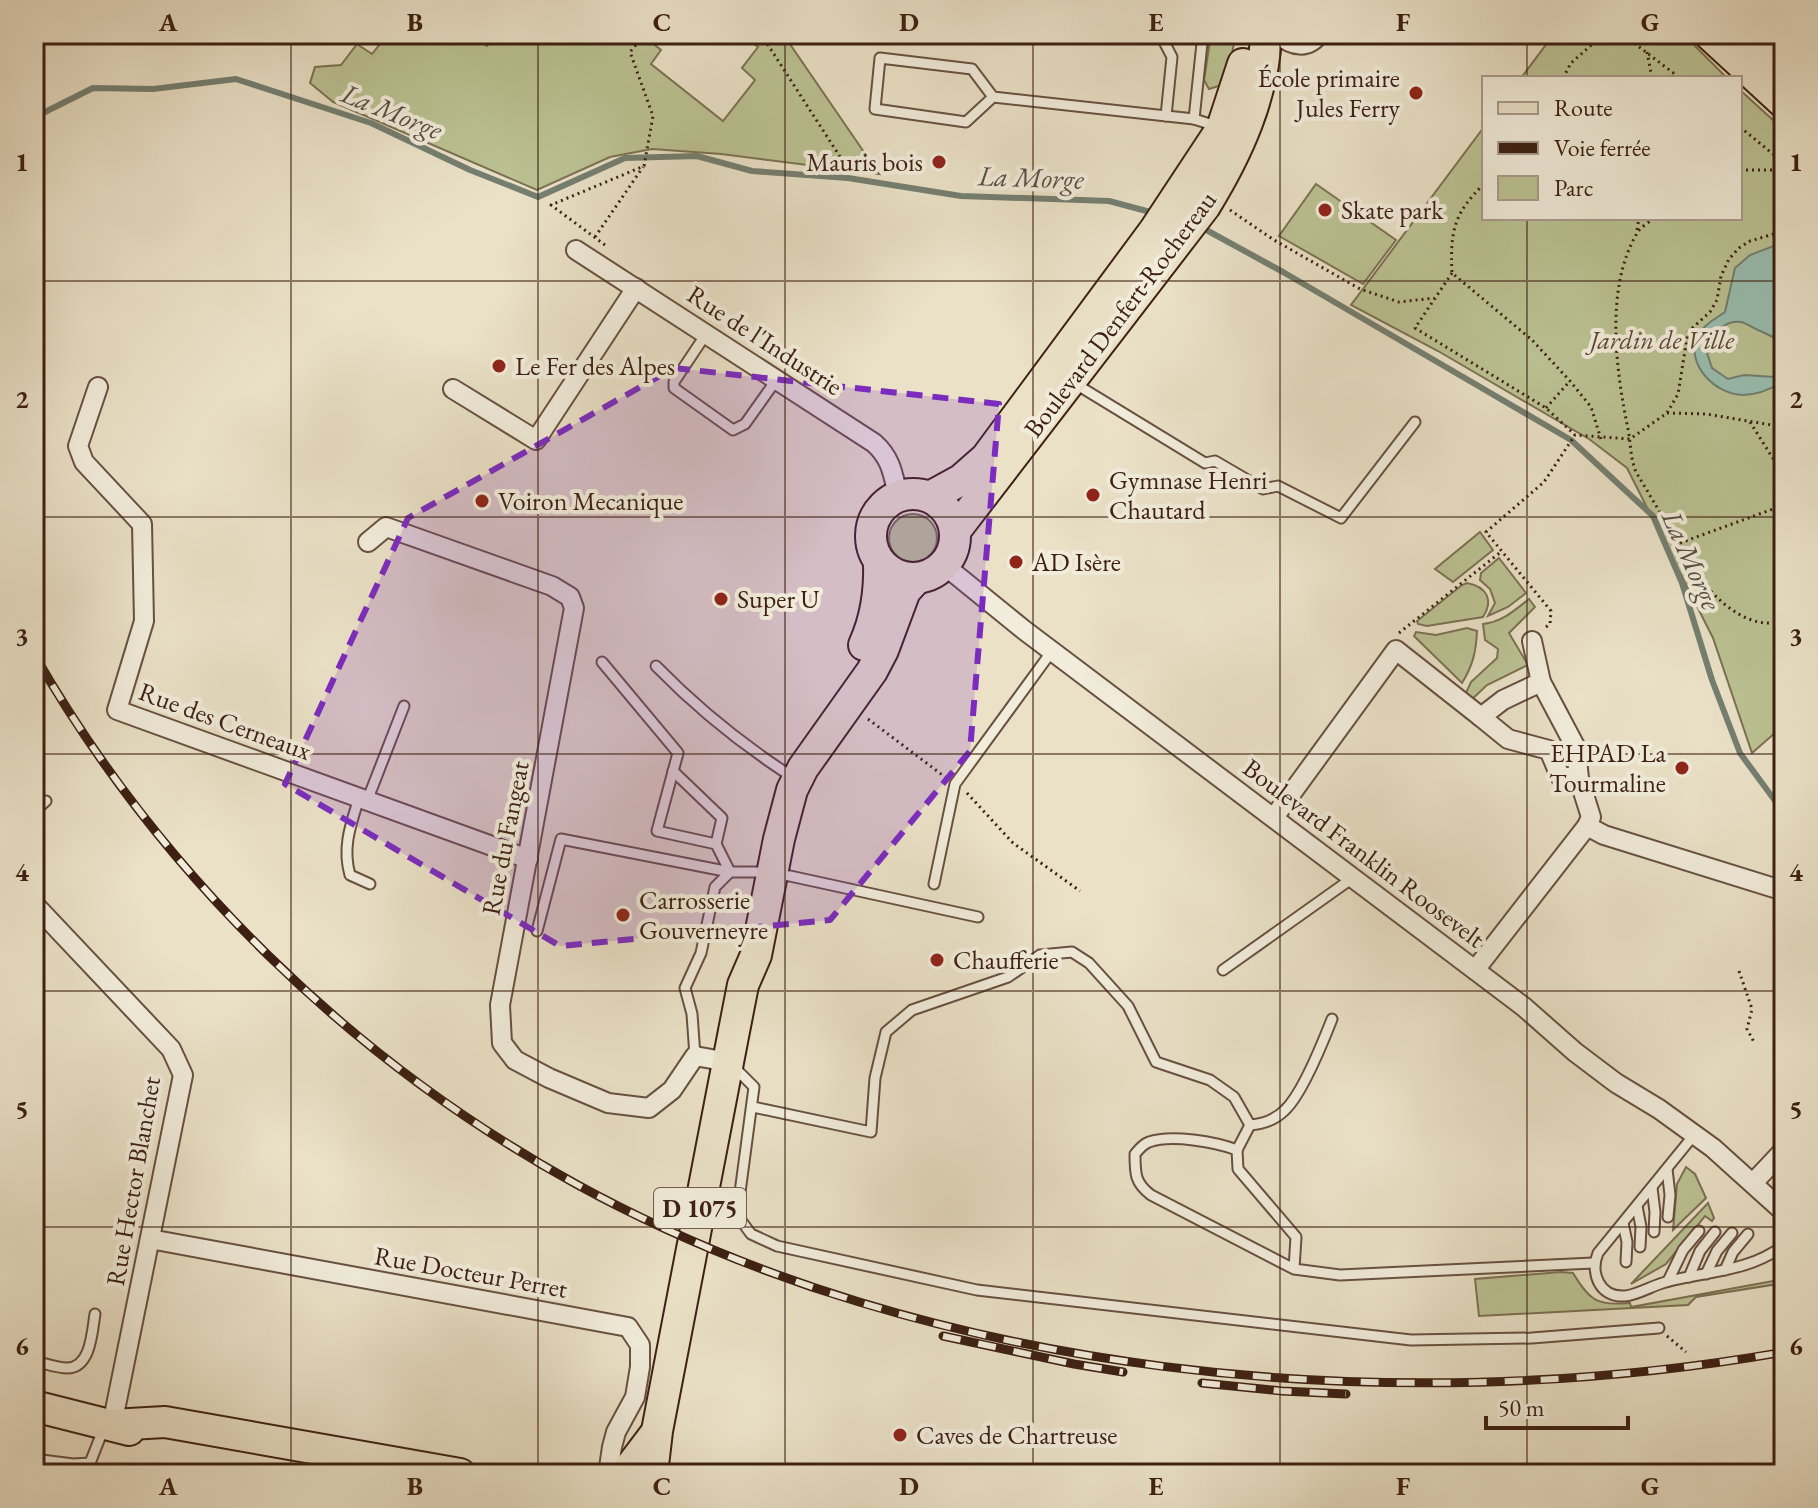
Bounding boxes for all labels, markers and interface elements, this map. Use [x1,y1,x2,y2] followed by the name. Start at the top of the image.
[158,5,178,39] text: A
[407,5,423,39] text: B
[653,5,671,39] text: C
[899,5,919,39] text: D
[1149,5,1164,39] text: E
[1396,5,1410,39] text: F
[1641,5,1660,39] text: G
[1258,61,1401,125] place label: École primaire Jules Ferry
[335,74,448,148] water label: La Morge
[1482,76,1742,220] legend
[1407,84,1425,102] marker: École primaire Jules Ferry
[1554,92,1613,123] text: Route
[1554,132,1651,163] text: Voie ferrée
[15,145,29,179] text: 1
[806,145,923,179] place label: Mauris bois
[1789,145,1803,179] text: 1
[930,153,948,171] marker: Mauris bois
[976,157,1085,197] water label: La Morge
[1554,172,1593,203] text: Parc
[1016,184,1224,444] street label: Boulevard Denfert-Rochereau
[1341,193,1444,227] place label: Skate park
[1316,201,1334,219] marker: Skate park
[681,277,849,403] street label: Rue de l'Industrie
[1585,323,1735,357] park label: Jardin de Ville
[515,349,675,383] place label: Le Fer des Alpes
[490,357,508,375] marker: Le Fer des Alpes
[15,382,29,416] text: 2
[1789,382,1803,416] text: 2
[1109,463,1267,527] place label: Gymnase Henri Chautard
[498,484,683,518] place label: Voiron Mecanique
[1084,486,1102,504] marker: Gymnase Henri Chautard
[473,492,491,510] marker: Voiron Mecanique
[1654,503,1730,616] water label: La Morge
[1031,545,1121,579] place label: AD Isère
[1007,553,1025,571] marker: AD Isère
[737,582,820,616] place label: Super U
[712,590,730,608] marker: Super U
[15,619,29,653] text: 3
[1789,619,1803,653] text: 3
[134,674,317,768] street label: Rue des Cerneaux
[1549,736,1667,800] place label: EHPAD La Tourmaline
[1236,751,1492,955] street label: Boulevard Franklin Roosevelt
[473,758,537,918] street label: Rue du Fangeat
[1673,759,1691,777] marker: EHPAD La Tourmaline
[15,855,29,889] text: 4
[1789,855,1803,889] text: 4
[639,883,768,947] place label: Carrosserie Gouverneyre
[614,906,632,924] marker: Carrosserie Gouverneyre
[953,943,1059,977] place label: Chaufferie
[928,951,946,969] marker: Chaufferie
[98,1074,168,1288] street label: Rue Hector Blanchet
[15,1092,29,1126] text: 5
[1789,1092,1803,1126] text: 5
[654,1188,746,1228] road number: D 1075
[372,1238,570,1306] street label: Rue Docteur Perret
[15,1329,29,1363] text: 6
[1789,1329,1803,1363] text: 6
[1486,1380,1628,1430] scale bar
[1498,1392,1545,1423] text: 50 m
[916,1418,1117,1452] place label: Caves de Chartreuse
[891,1426,909,1444] marker: Caves de Chartreuse
[158,1469,178,1503] text: A
[407,1469,423,1503] text: B
[653,1469,671,1503] text: C
[899,1469,919,1503] text: D
[1149,1469,1164,1503] text: E
[1396,1469,1410,1503] text: F
[1641,1469,1660,1503] text: G

